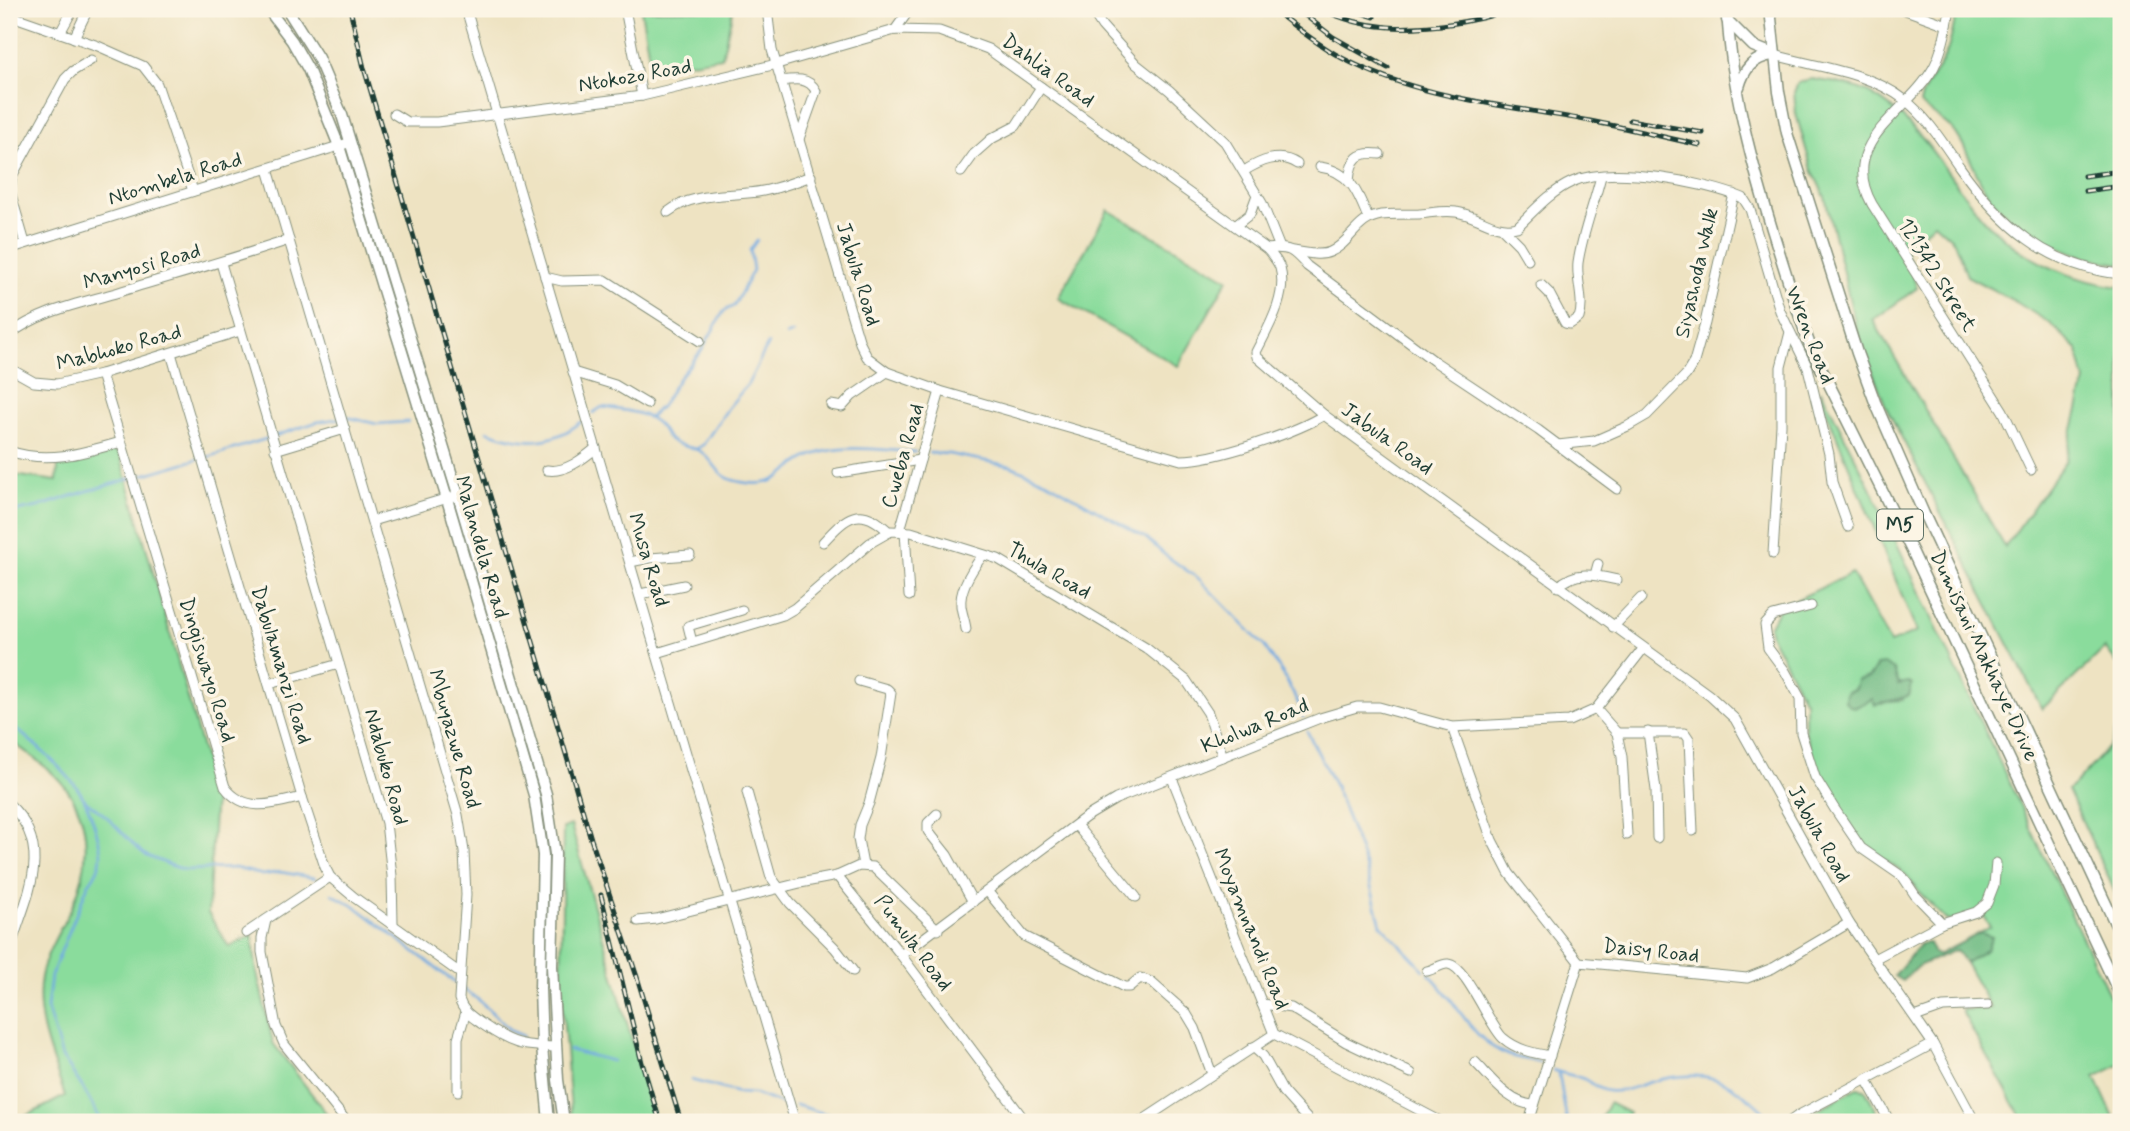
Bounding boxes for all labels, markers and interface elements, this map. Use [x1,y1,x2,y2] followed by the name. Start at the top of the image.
[996,28,1100,114] street label: Dahlia Road
[576,52,694,100] street label: Ntokozo Road
[105,145,245,213] street label: Ntombela Road
[1668,205,1726,341] street label: Siyashoda Walk
[1891,213,1983,338] street label: 121342 Street
[829,219,887,329] street label: Jabula Road
[80,237,204,297] street label: Manyosi Road
[1779,282,1841,388] street label: Wren Road
[53,318,185,378] street label: Mabhoko Road
[1335,396,1439,482] street label: Jabula Road
[875,400,931,512] street label: Cweba Road
[447,472,515,622] street label: Malandela Road
[620,510,676,610] street label: Musa Road
[1877,510,1923,540] road number: M5
[1002,536,1096,606] street label: Thula Road
[1923,546,2045,766] street label: Dumisani Makhaye Drive
[244,582,318,748] street label: Dabulamanzi Road
[171,594,242,746] street label: Dingiswayo Road
[421,666,487,812] street label: Mbuyazwe Road
[1197,692,1313,760] street label: Kholwa Road
[357,706,415,828] street label: Ndabuko Road
[1781,780,1857,888] street label: Jabula Road
[1206,844,1296,1014] street label: Moyamnandi Road
[867,889,959,997] street label: Pumula Road
[1601,932,1701,970] street label: Daisy Road

